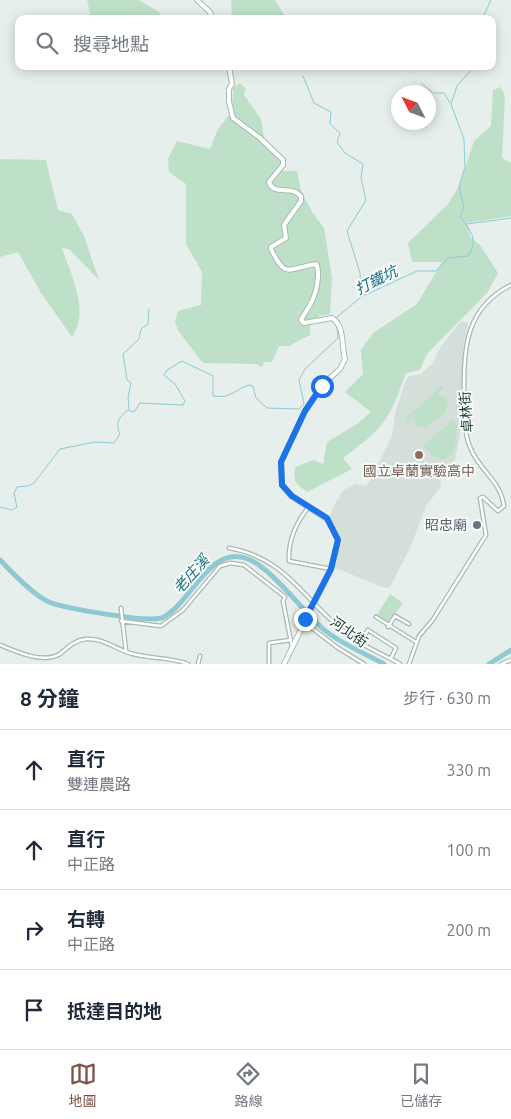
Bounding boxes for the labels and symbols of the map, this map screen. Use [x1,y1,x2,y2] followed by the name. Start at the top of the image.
[391,85,436,130] north arrow
[352,261,402,298] water label: 打鐵坑
[311,375,334,398] route start
[457,390,475,434] street label: 卓林街
[413,449,425,461] marker: 國立卓蘭實驗高中
[363,463,475,479] place label: 國立卓蘭實驗高中
[425,517,467,533] place label: 昭忠廟
[471,519,483,531] marker: 昭忠廟
[170,550,214,596] water label: 老庄溪
[294,608,317,631] route end
[327,613,371,651] street label: 河北街

